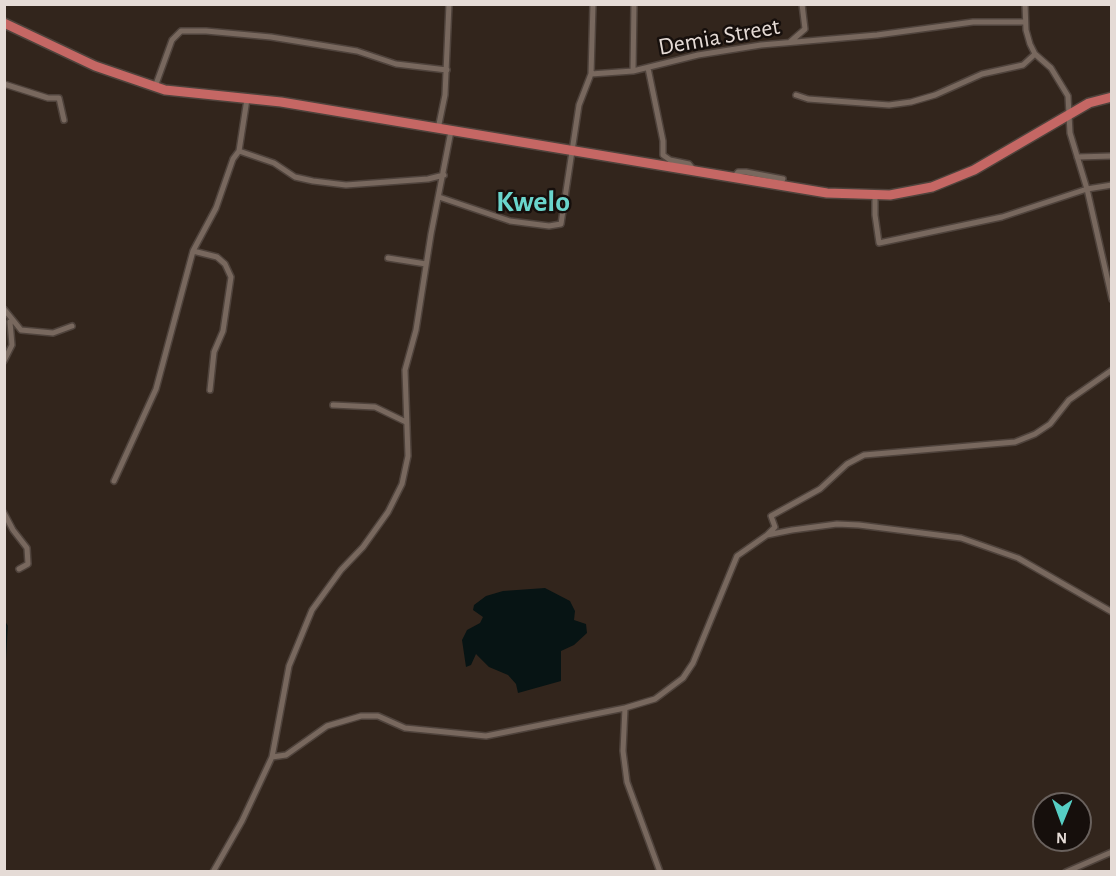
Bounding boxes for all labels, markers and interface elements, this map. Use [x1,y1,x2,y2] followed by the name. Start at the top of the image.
[656,12,782,62] street label: Demia Street
[496,184,570,220] district label: Kwelo
[1032,792,1092,852] north arrow
[1056,830,1067,846] text: N

